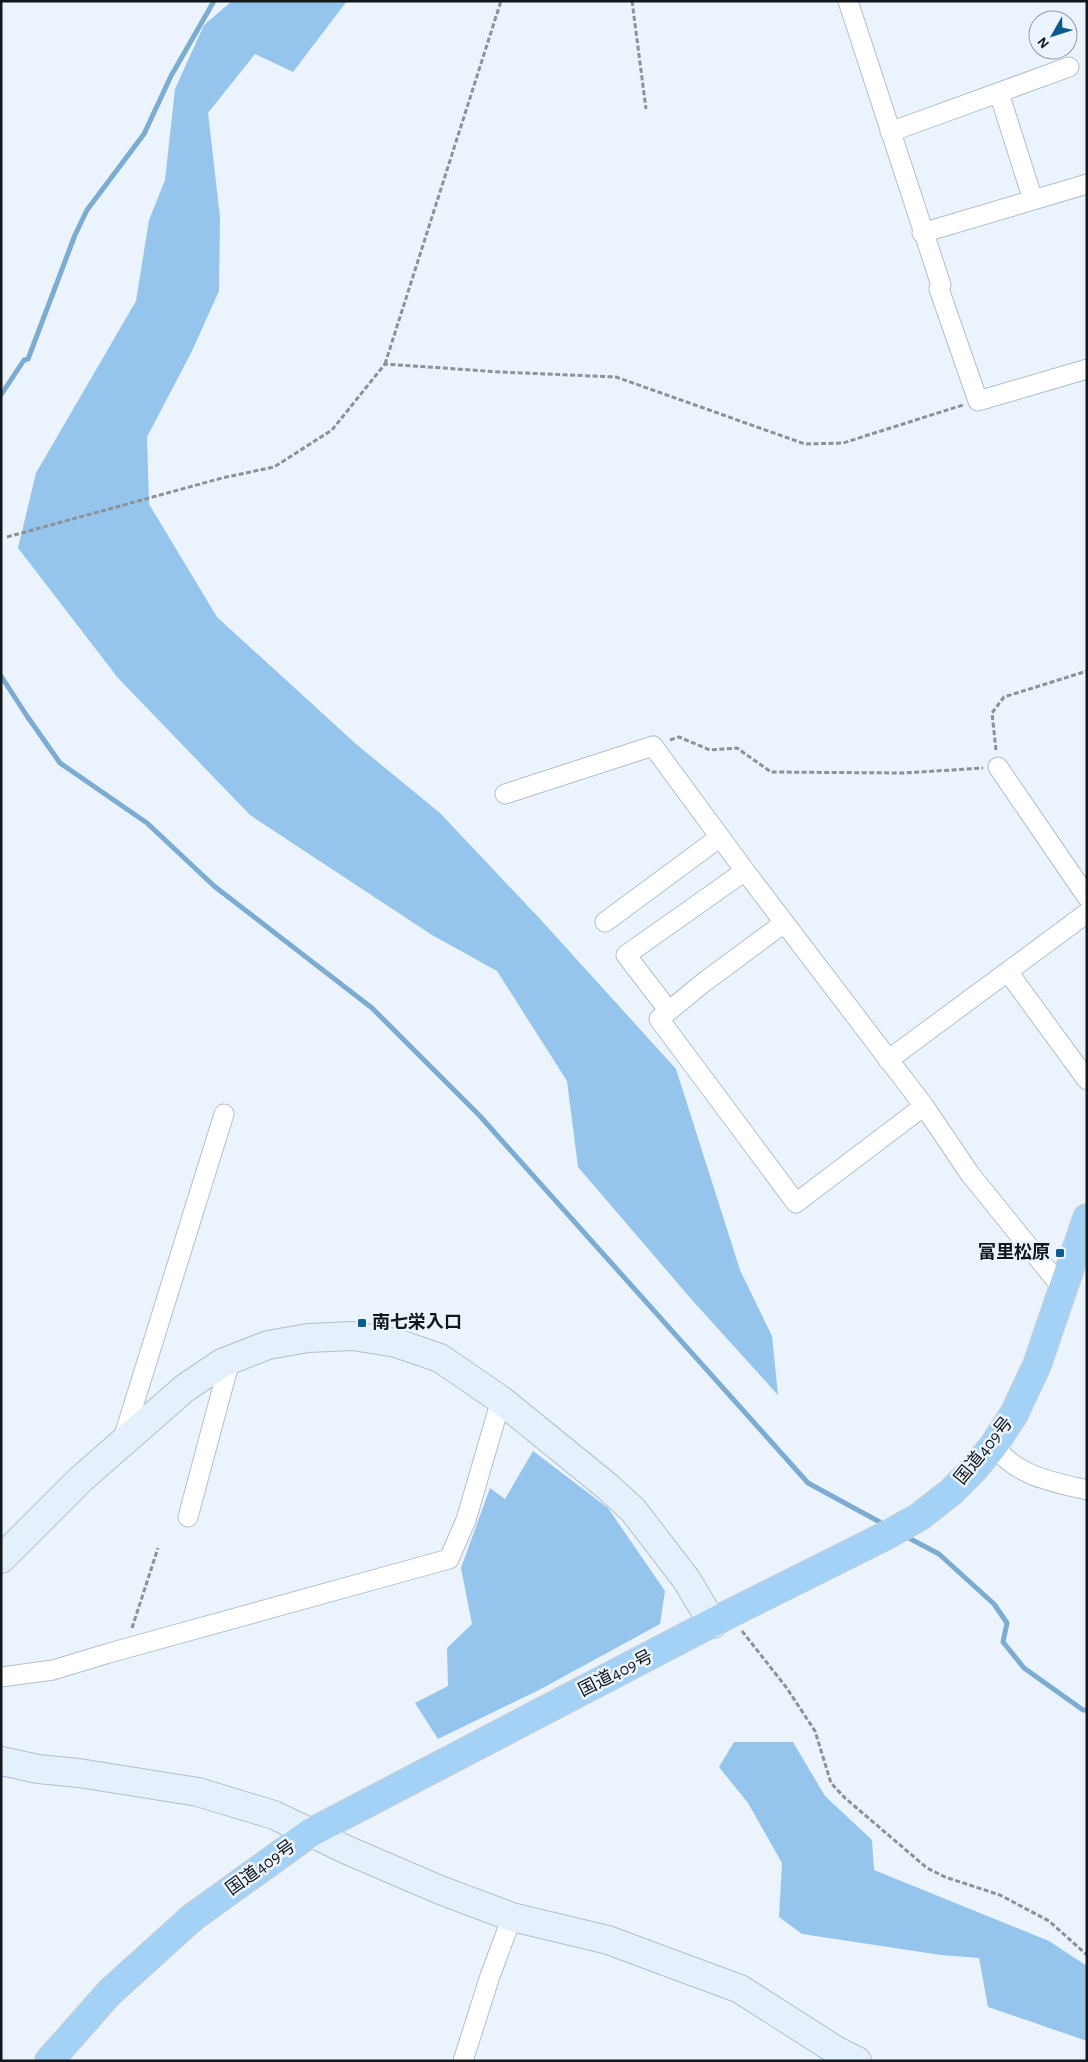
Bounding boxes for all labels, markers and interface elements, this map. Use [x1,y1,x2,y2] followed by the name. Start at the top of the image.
[1028,10,1078,60] north arrow
[1035,34,1052,51] text: N
[978,1243,1050,1262] place label: 富里松原
[1054,1247,1066,1259] marker: 富里松原
[372,1312,462,1332] place label: 南七栄入口
[356,1317,368,1329] marker: 南七栄入口
[950,1413,1016,1488] street label: 国道409号
[575,1646,656,1700] street label: 国道409号
[222,1835,299,1899] street label: 国道409号

